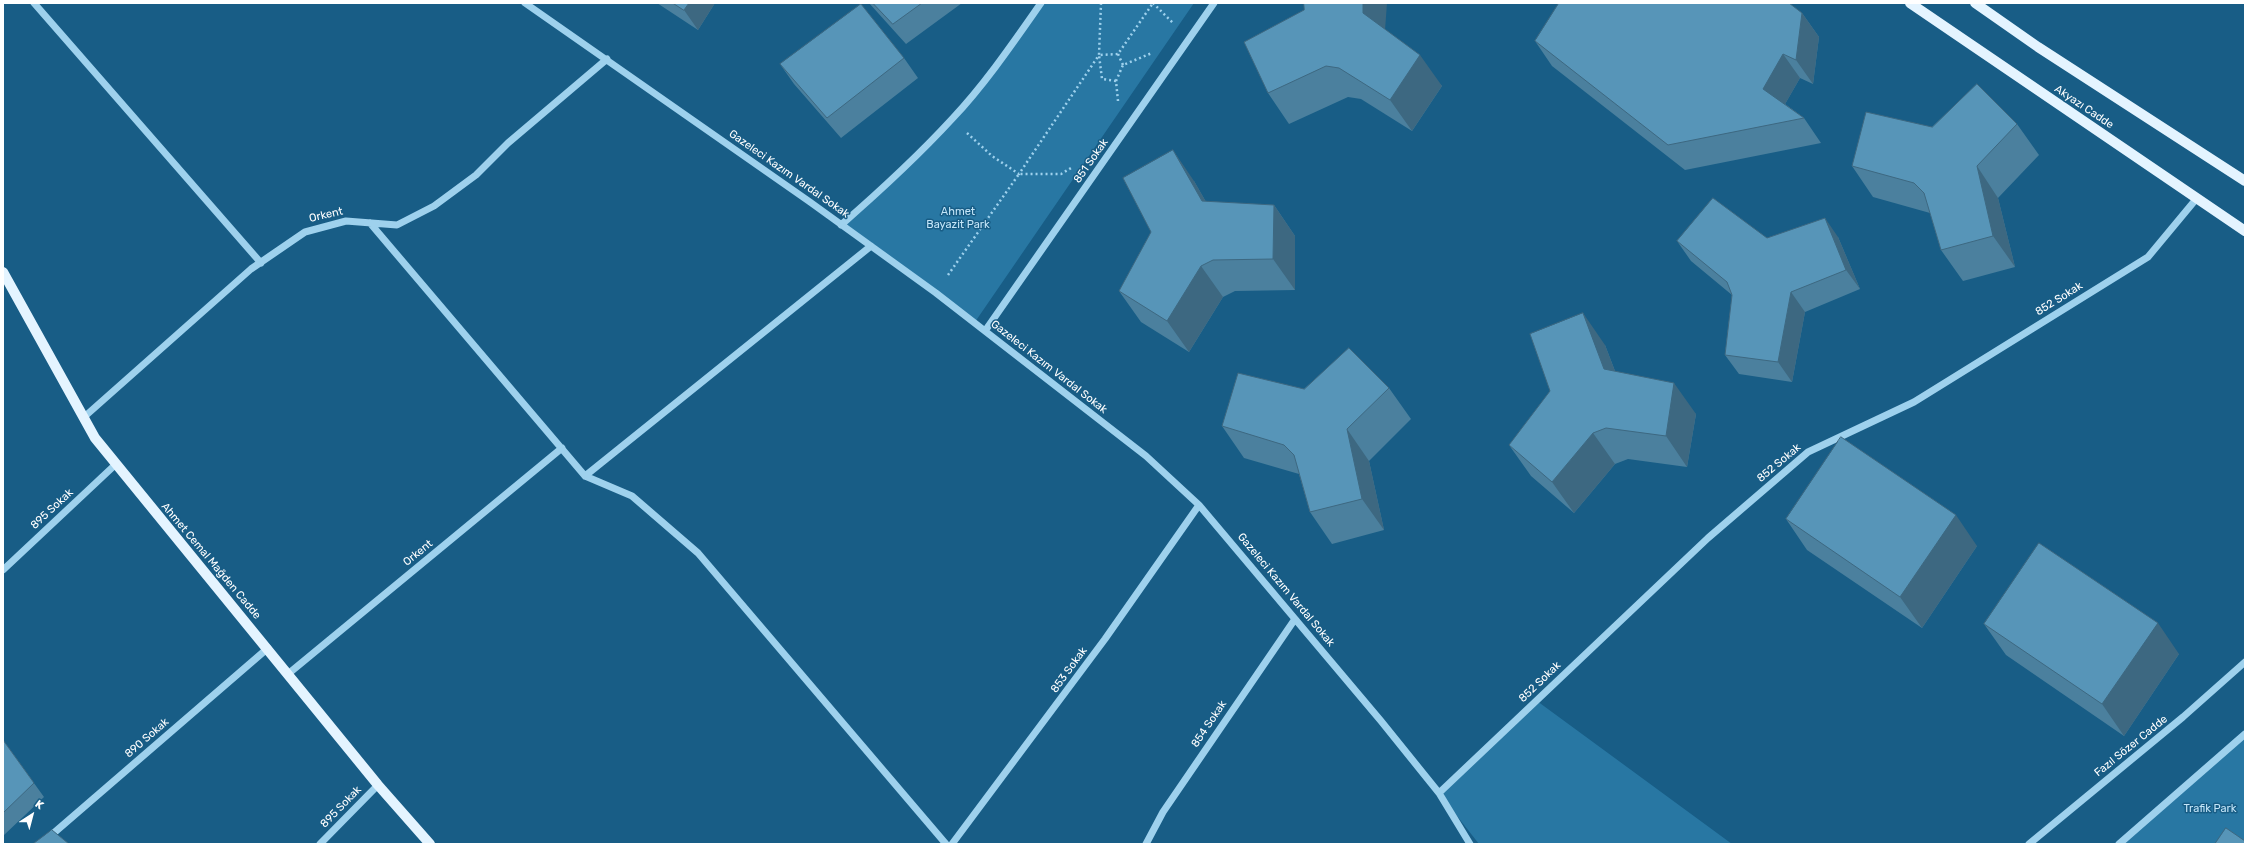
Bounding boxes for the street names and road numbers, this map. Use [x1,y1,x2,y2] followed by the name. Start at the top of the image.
[2052,82,2116,132] street label: Akyazı Cadde
[726,127,852,221] street label: Gazeleci Kazım Vardal Sokak
[1071,136,1111,186] street label: 851 Sokak
[308,205,344,225] street label: Orkent
[2033,279,2085,319] street label: 852 Sokak
[988,317,1110,417] street label: Gazeleci Kazım Vardal Sokak
[1754,441,1804,485] street label: 852 Sokak
[28,486,76,532] street label: 895 Sokak
[158,500,264,622] street label: Ahmet Cemal Mağden Cadde
[1235,531,1337,649] street label: Gazeleci Kazım Vardal Sokak
[401,537,435,569] street label: Orkent
[1048,645,1090,695] street label: 853 Sokak
[1516,659,1564,705] street label: 852 Sokak
[1189,698,1229,750] street label: 854 Sokak
[2092,713,2170,779] street label: Fazıl Sözer Cadde
[122,715,172,761] street label: 890 Sokak
[318,783,364,831] street label: 895 Sokak

